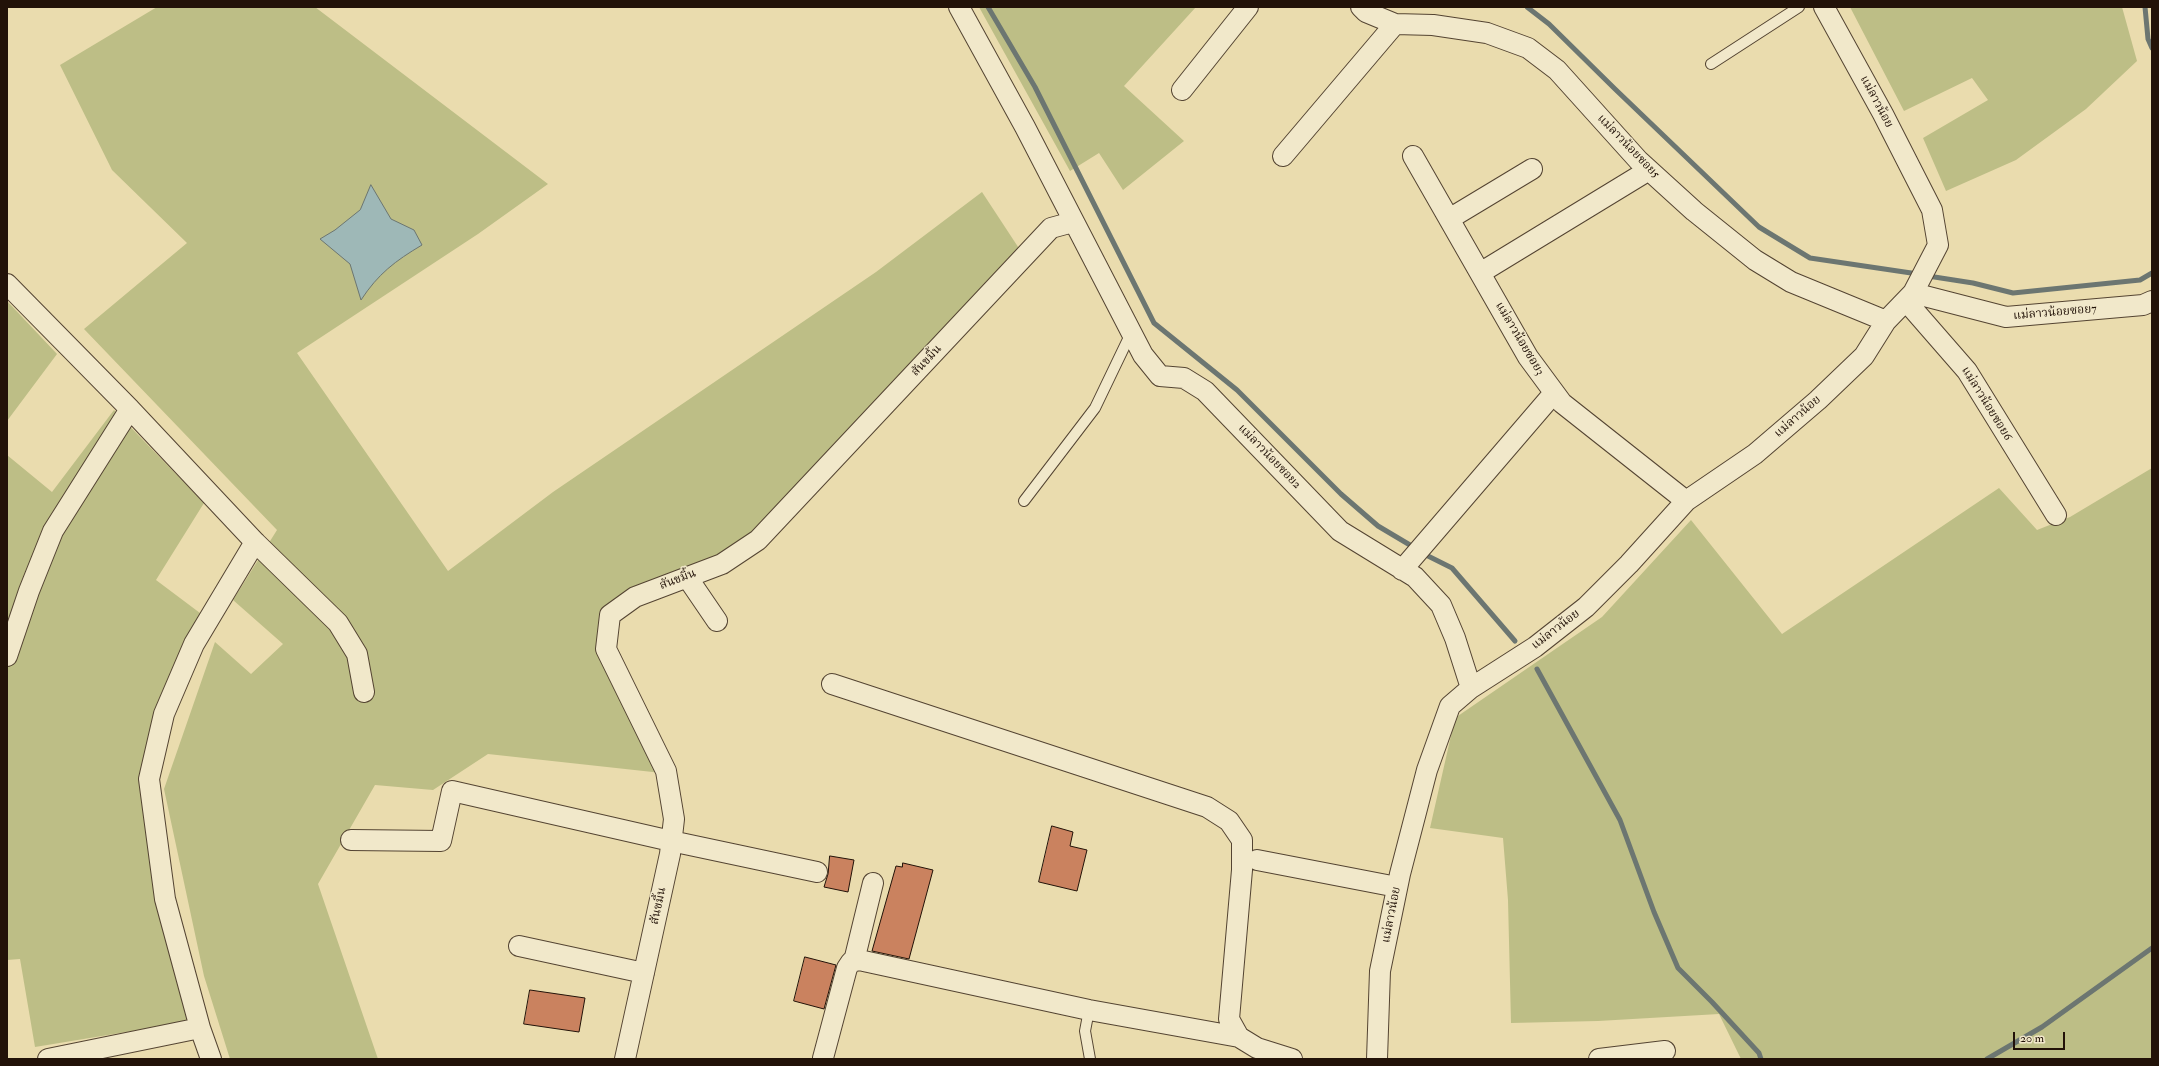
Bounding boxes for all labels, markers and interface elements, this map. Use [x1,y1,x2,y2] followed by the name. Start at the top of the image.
[1856,73,1896,131] street label: แม่ลาวน้อย
[1594,112,1662,182] street label: แม่ลาวน้อยซอย5
[1491,300,1547,378] street label: แม่ลาวน้อยซอย3
[2013,302,2097,324] street label: แม่ลาวน้อยซอย7
[909,342,945,380] street label: สันขมิ้น
[1958,364,2014,444] street label: แม่ลาวน้อยซอย6
[1772,393,1824,441] street label: แม่ลาวน้อย
[1234,422,1304,492] street label: แม่ลาวน้อยซอย2
[658,567,698,593] street label: สันขมิ้น
[1529,607,1583,653] street label: แม่ลาวน้อย
[648,886,670,926] street label: สันขมิ้น
[1379,886,1405,944] street label: แม่ลาวน้อย
[2015,1024,2067,1050] scale bar
[2020,1031,2044,1046] text: 20 m

